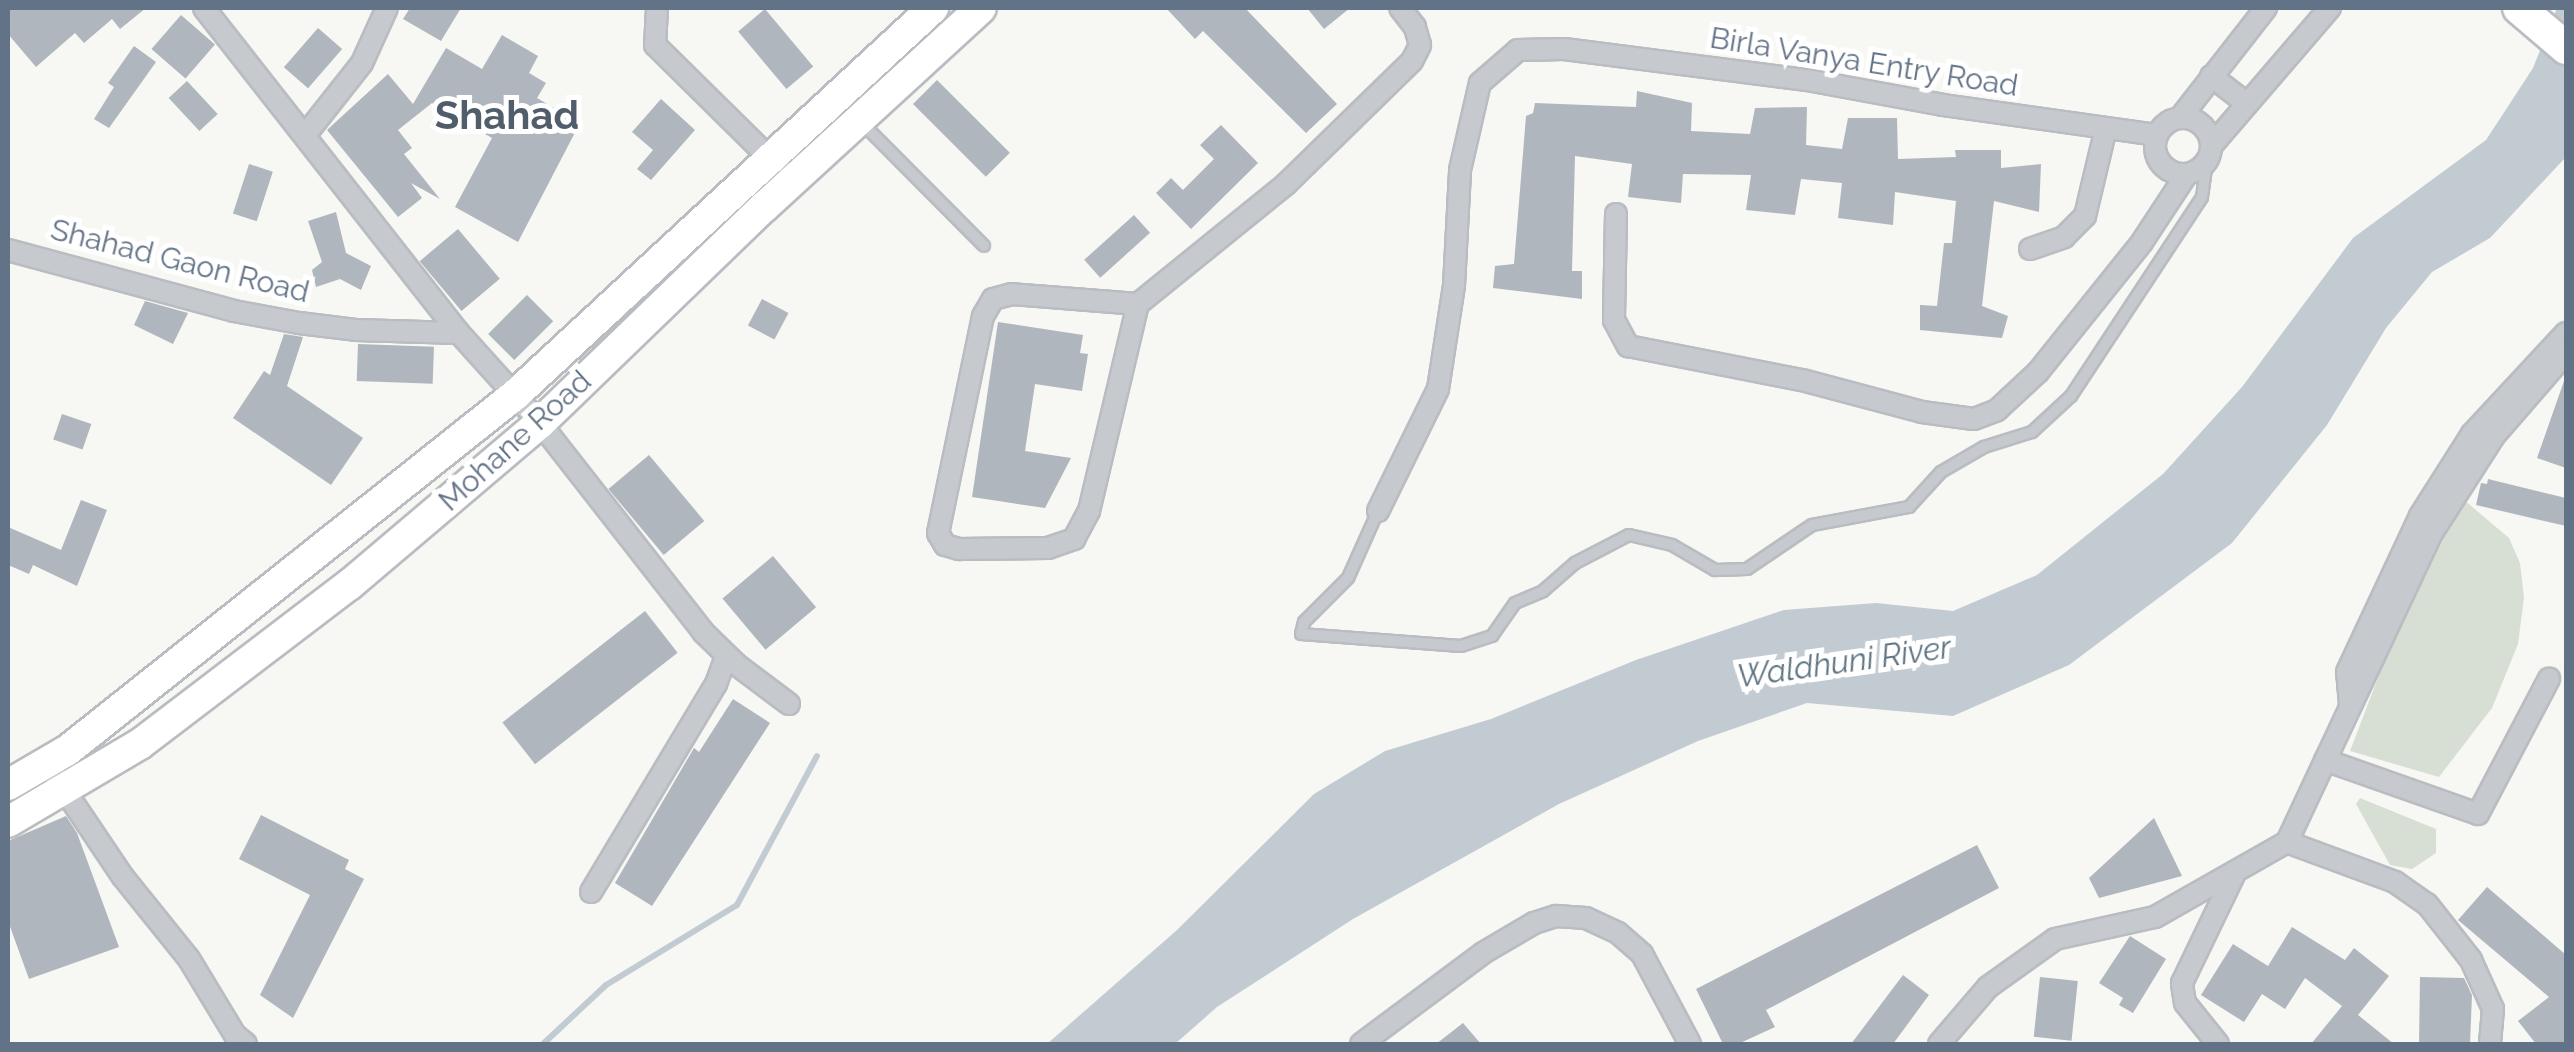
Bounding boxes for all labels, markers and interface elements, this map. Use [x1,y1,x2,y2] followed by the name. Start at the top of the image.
[1706,20,2022,104] street label: Birla Vanya Entry Road
[435,91,579,139] district label: Shahad
[47,211,313,311] street label: Shahad Gaon Road
[431,363,599,519] street label: Mohane Road
[1735,628,1953,696] water label: Waldhuni River

